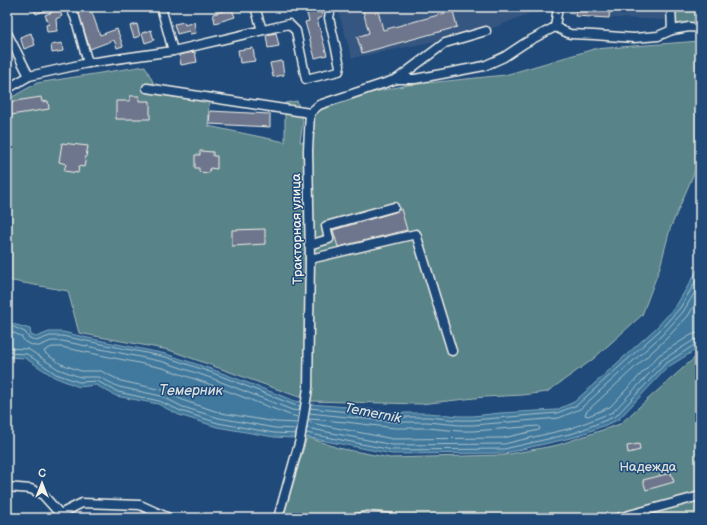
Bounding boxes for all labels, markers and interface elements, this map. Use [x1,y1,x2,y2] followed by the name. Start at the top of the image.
[288,173,306,285] street label: Тракторная улица
[159,382,224,399] water label: Темерник
[343,399,404,427] water label: Temernik
[619,459,677,475] park label: Надежда
[22,463,62,503] north arrow
[38,467,46,480] text: С

